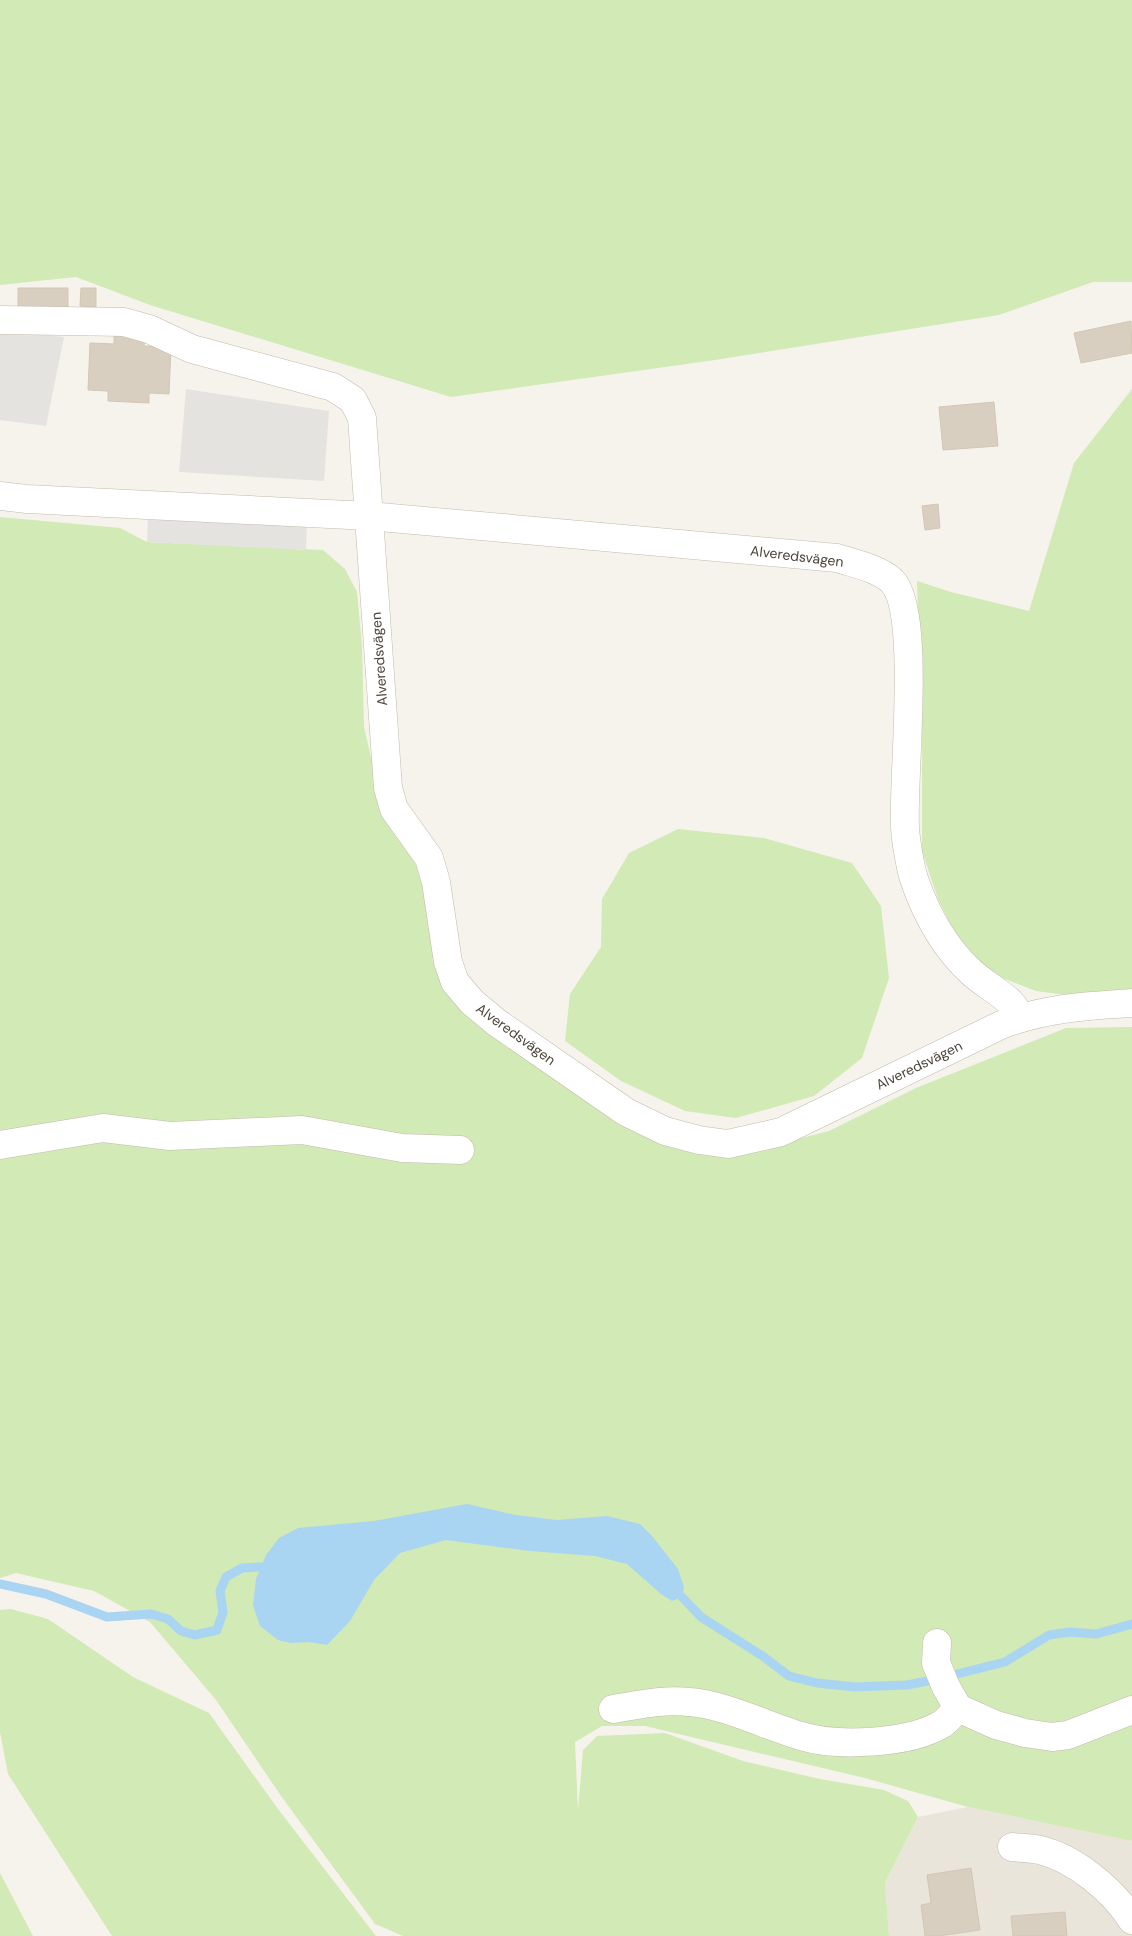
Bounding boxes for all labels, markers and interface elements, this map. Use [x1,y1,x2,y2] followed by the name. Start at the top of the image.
[749,541,845,571] street label: Alveredsvägen
[367,612,391,706] street label: Alveredsvägen
[473,999,559,1069] street label: Alveredsvägen
[873,1036,965,1094] street label: Alveredsvägen

